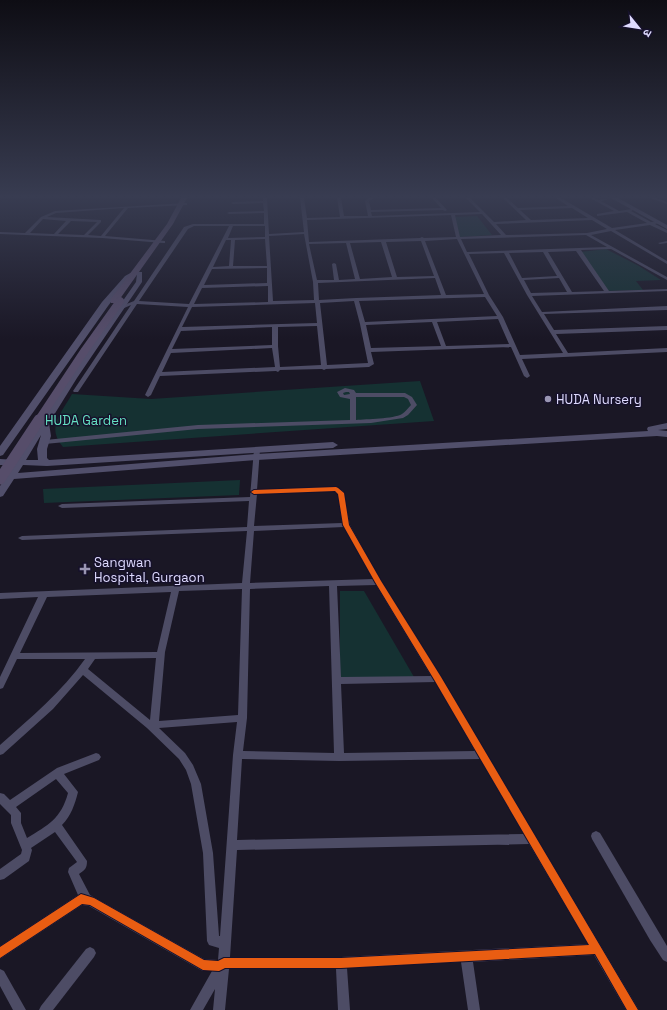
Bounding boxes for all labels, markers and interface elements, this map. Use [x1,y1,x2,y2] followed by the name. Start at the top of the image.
[619,8,659,48] north arrow
[640,27,655,40] text: उ
[556,391,642,408] place label: HUDA Nursery
[543,394,553,404] marker: HUDA Nursery
[45,412,127,429] park label: HUDA Garden
[94,554,205,586] place label: Sangwan Hospital, Gurgaon
[79,563,91,575] marker: Sangwan Hospital, Gurgaon

